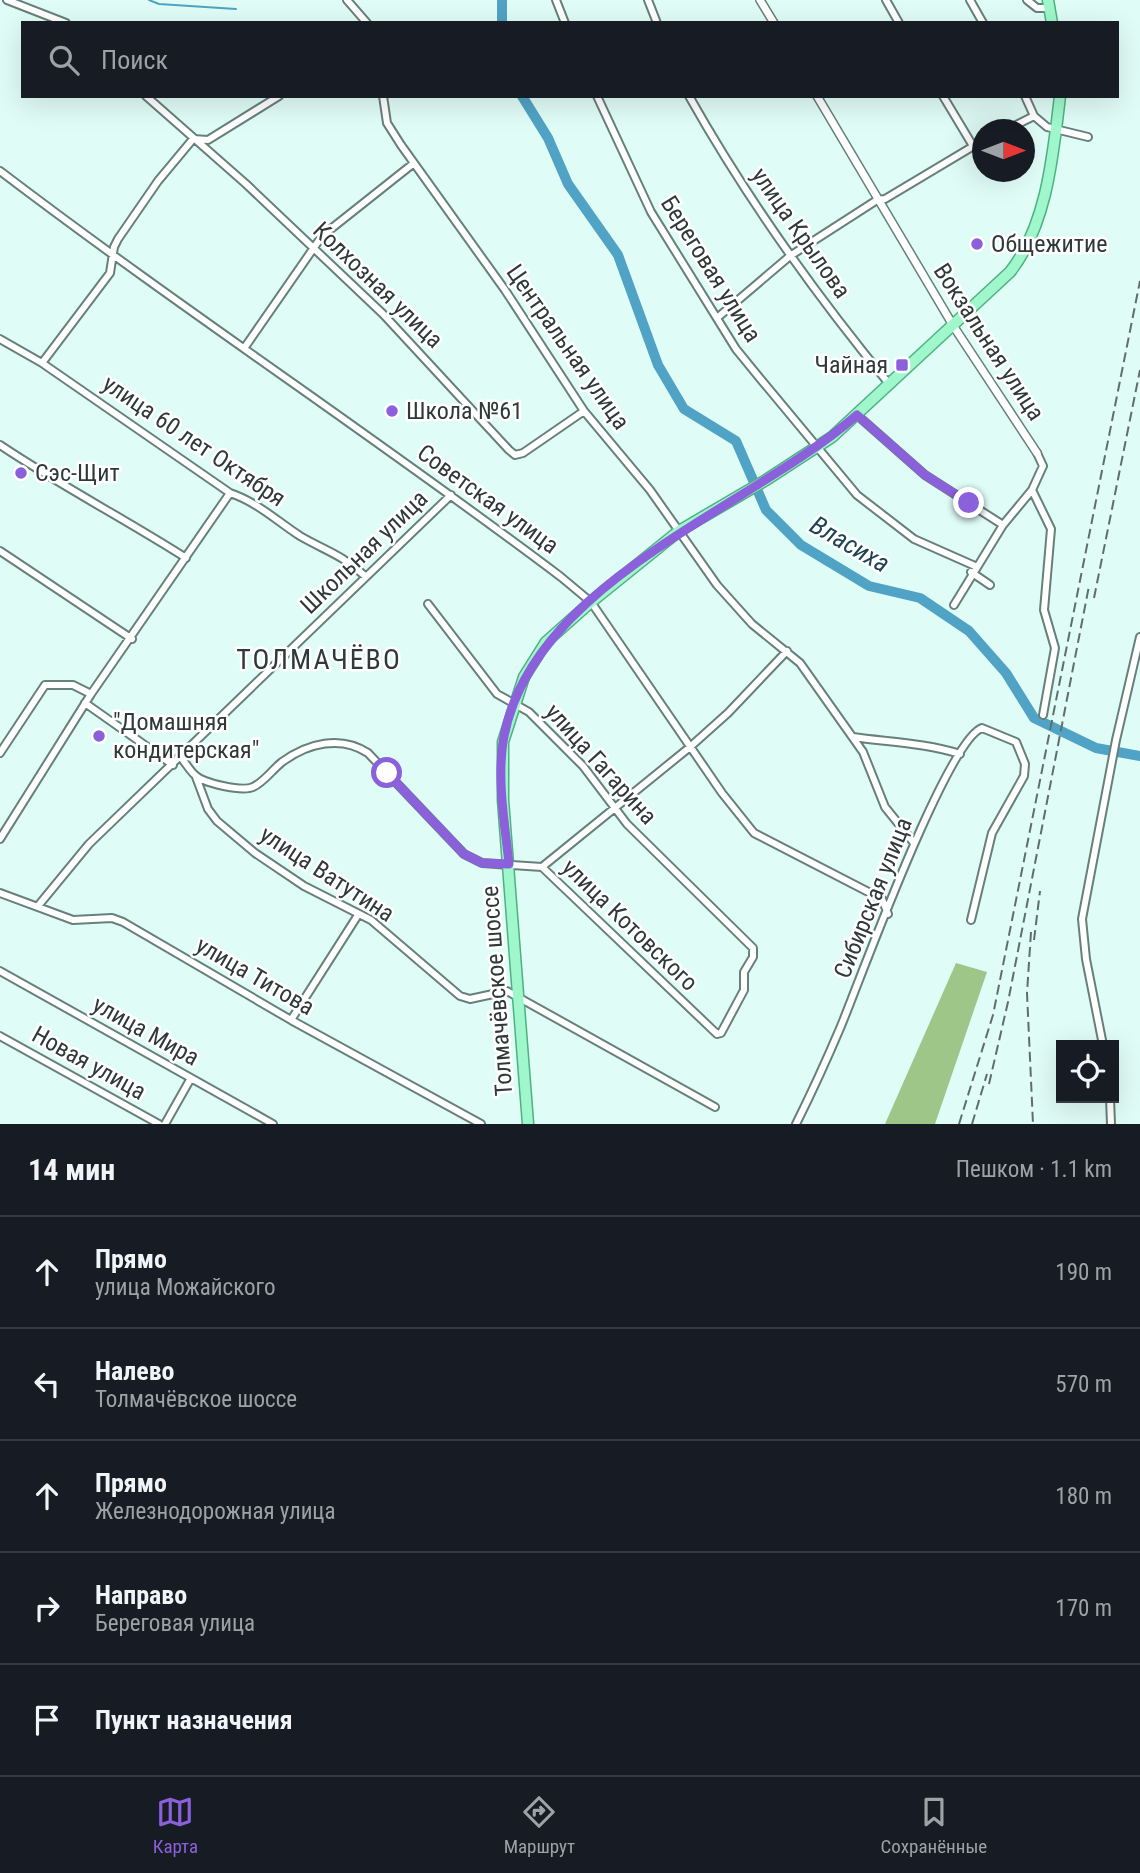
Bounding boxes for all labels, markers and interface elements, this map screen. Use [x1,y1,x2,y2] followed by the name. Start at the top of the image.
[21,21,1119,98] search box
[45,41,83,79] icon: search
[101,45,168,75] text: Поиск
[972,119,1035,182] north arrow
[746,162,856,304] street label: улица Крылова
[655,191,767,347] street label: Береговая улица
[307,216,449,354] street label: Колхозная улица
[991,230,1107,258] place label: Общежитие
[969,236,985,252] marker: Общежитие
[928,258,1050,426] street label: Вокзальная улица
[501,259,635,435] street label: Центральная улица
[815,351,888,379] place label: Чайная
[894,357,910,373] marker: Чайная
[97,369,291,513] street label: улица 60 лет Октября
[406,397,523,425] place label: Школа №61
[384,403,400,419] marker: Школа №61
[412,438,564,560] street label: Советская улица
[35,459,120,487] place label: Сэс-Щит
[13,465,29,481] marker: Сэс-Щит
[295,485,433,619] street label: Школьная улица
[953,487,984,518] route end
[805,509,895,579] water label: Власиха
[236,643,402,676] district label: ТОЛМАЧЁВО
[540,698,662,830] street label: улица Гагарина
[113,708,259,764] place label: "Домашняя кондитерская"
[91,728,107,744] marker: "Домашняя кондитерская"
[371,757,402,788] route start
[828,814,918,982] street label: Сибирская улица
[255,820,399,928] street label: улица Ватутина
[556,853,704,997] street label: улица Котовского
[476,885,518,1097] street label: Толмачёвское шоссе
[191,931,319,1021] street label: улица Титова
[88,990,204,1072] street label: улица Мира
[27,1020,151,1106] street label: Новая улица
[1056,1040,1119,1103] map controls
[1056,1040,1119,1103] button: locate
[28,1152,115,1187] text: 14 мин
[956,1156,1112,1183] text: Пешком · 1.1 km
[95,1244,167,1274] text: Прямо
[28,1253,66,1291] icon: ahead
[1055,1259,1112,1286] text: 190 m
[95,1274,275,1301] text: улица Можайского
[95,1356,175,1386] text: Налево
[28,1365,66,1403] icon: left
[1055,1371,1112,1398] text: 570 m
[95,1386,297,1413] text: Толмачёвское шоссе
[95,1468,167,1498] text: Прямо
[28,1477,66,1515] icon: ahead
[1055,1483,1112,1510] text: 180 m
[95,1498,335,1525] text: Железнодорожная улица
[95,1580,187,1610] text: Направо
[28,1589,66,1627] icon: right
[1055,1595,1112,1622] text: 170 m
[95,1610,255,1637] text: Береговая улица
[28,1701,66,1739] icon: arrive
[95,1705,293,1735] text: Пункт назначения
[153,1793,198,1858] tab: Карта
[504,1793,575,1858] tab: Маршрут
[881,1793,987,1858] tab: Сохранённые

